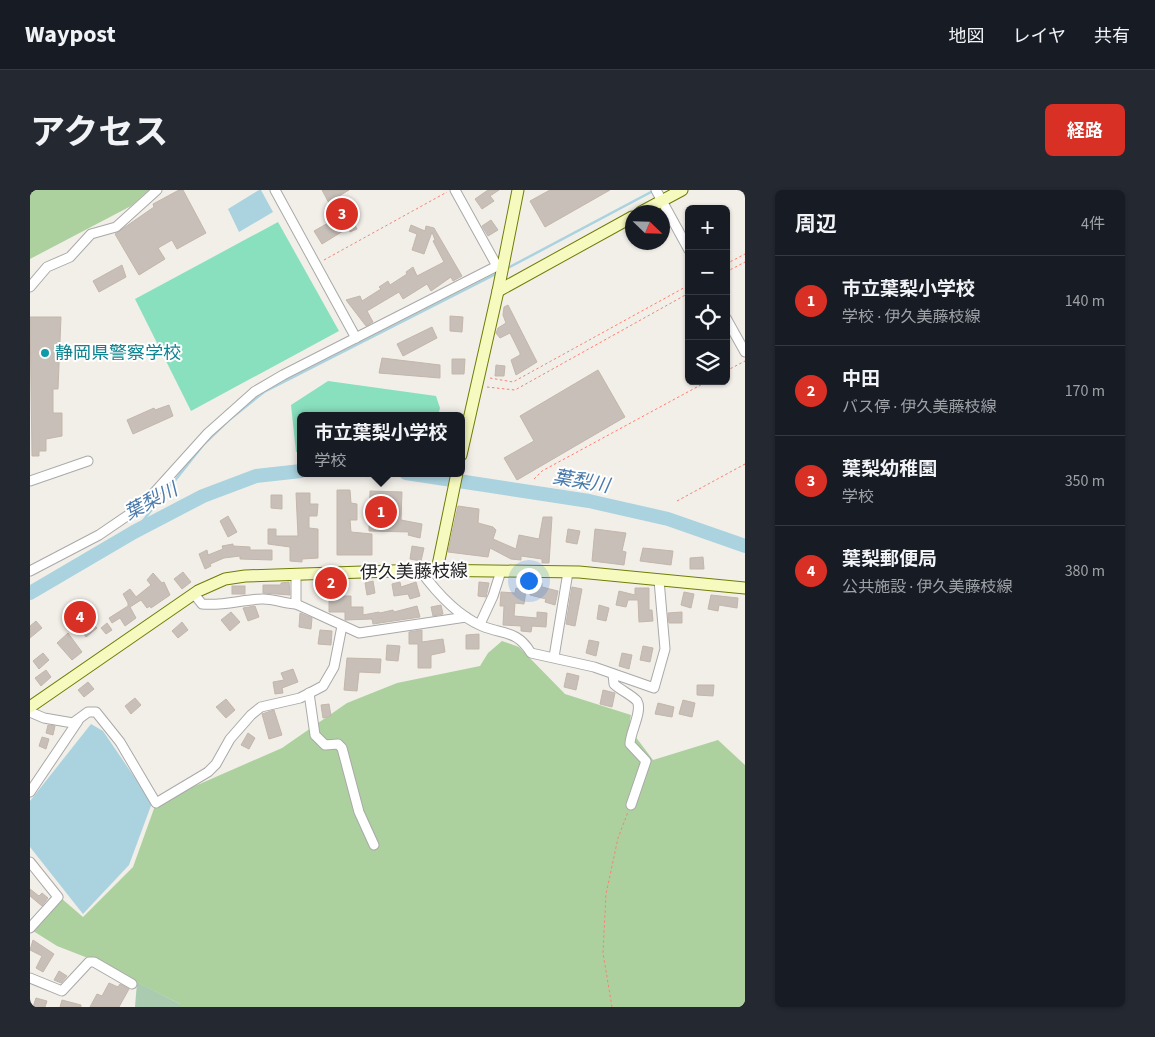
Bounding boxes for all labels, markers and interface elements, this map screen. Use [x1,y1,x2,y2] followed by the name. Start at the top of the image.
[25,17,116,52] text: Waypost
[949,24,985,49] text: 地図
[1013,24,1066,49] text: レイヤ
[1094,24,1130,49] text: 共有
[1045,104,1125,156] button: 経路
[30,108,168,158] text: アクセス
[326,195,358,233] pin: 3
[625,205,670,250] north arrow
[685,205,730,385] map controls
[685,205,730,250] button: +
[795,209,837,239] text: 周辺
[1081,213,1105,235] text: 4件
[685,250,730,295] button: −
[842,276,975,303] text: 市立葉梨小学校
[807,290,815,312] text: 1
[1065,290,1105,312] text: 140 m
[685,295,730,340] button: locate
[842,306,980,328] text: 学校 · 伊久美藤枝線
[685,340,730,385] button: layers
[55,341,181,366] place label: 静岡県警察学校
[39,347,51,359] marker: 静岡県警察学校
[842,366,880,393] text: 中田
[807,380,815,402] text: 2
[1065,380,1105,402] text: 170 m
[842,396,996,418] text: バス停 · 伊久美藤枝線
[297,412,465,477] popup
[314,420,448,447] text: 市立葉梨小学校
[314,450,347,472] text: 学校
[842,456,937,483] text: 葉梨幼稚園
[551,464,613,501] water label: 葉梨川
[807,470,815,492] text: 3
[1065,470,1105,492] text: 350 m
[119,476,184,527] water label: 葉梨川
[842,486,874,508] text: 学校
[365,493,397,531] pin: 1
[842,546,937,573] text: 葉梨郵便局
[360,559,468,585] street label: 伊久美藤枝線
[807,560,815,582] text: 4
[1065,560,1105,582] text: 380 m
[315,564,347,602] pin: 2
[516,568,542,594] your location
[842,576,1012,598] text: 公共施設 · 伊久美藤枝線
[64,598,96,636] pin: 4

